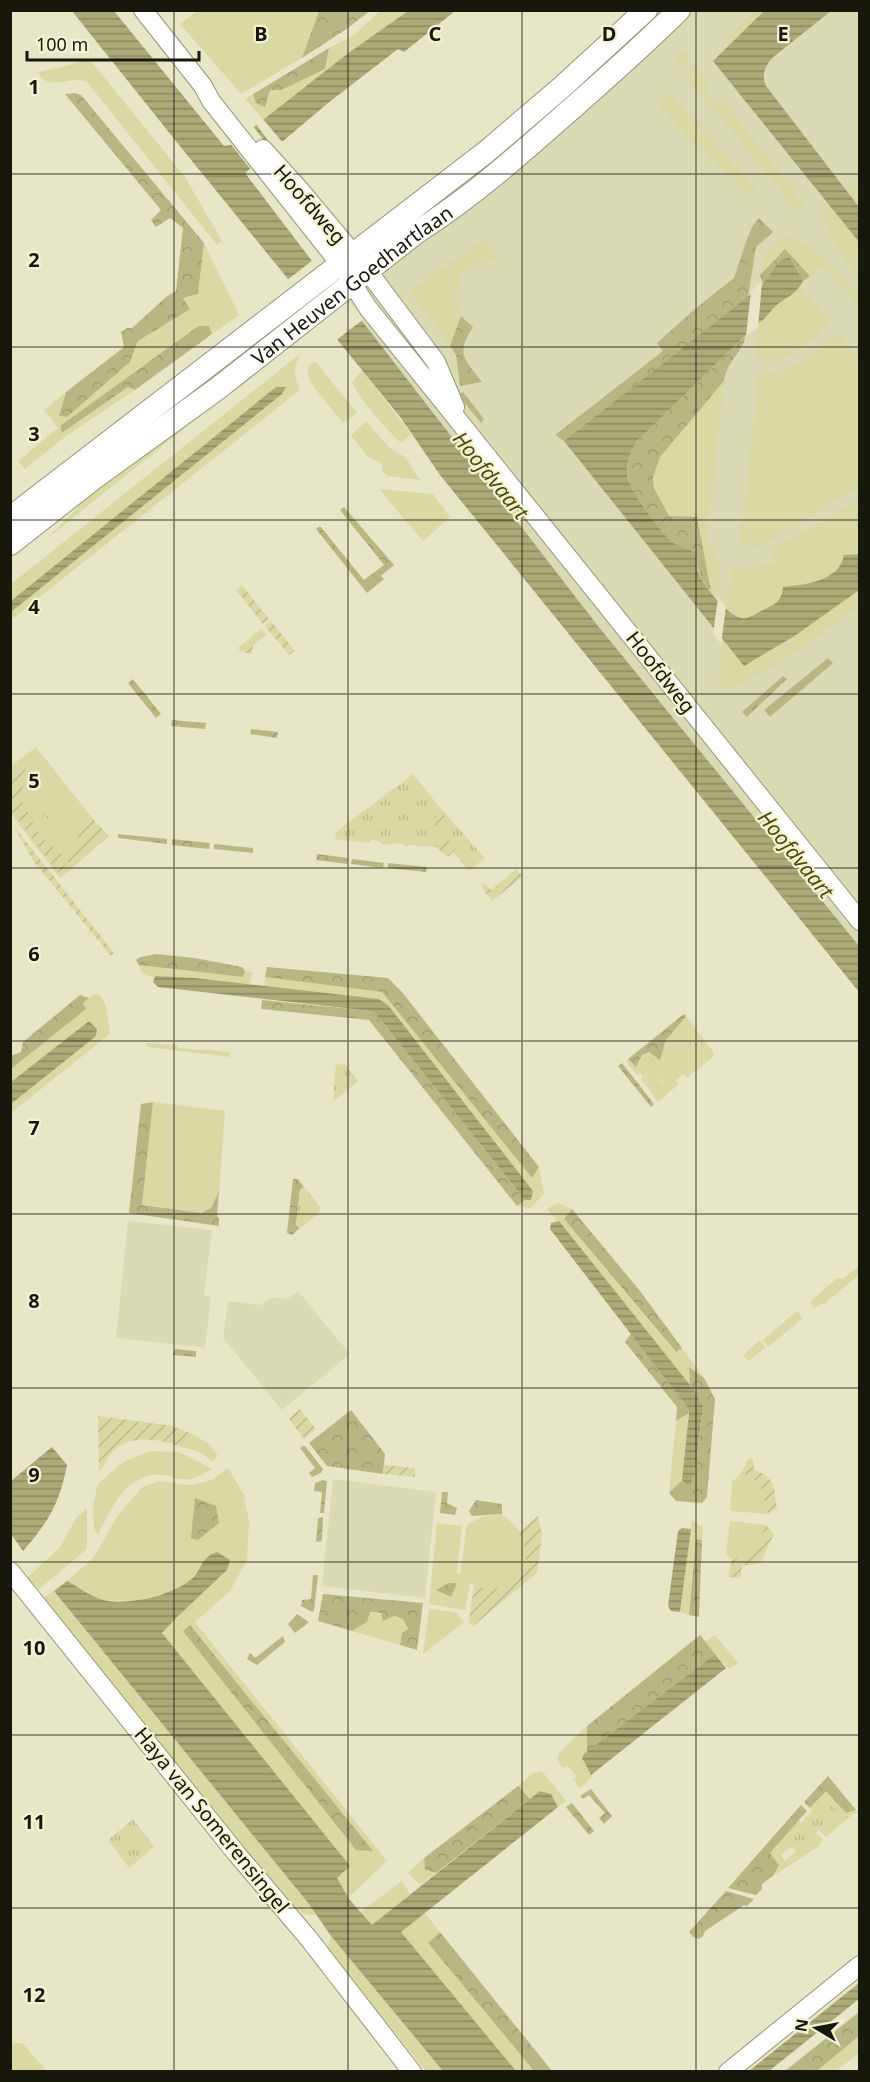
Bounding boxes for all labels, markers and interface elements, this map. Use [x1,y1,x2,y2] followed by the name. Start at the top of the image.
[254,20,268,47] text: B
[429,20,442,47] text: C
[602,20,616,47] text: D
[777,20,789,47] text: E
[27,24,200,62] scale bar
[36,32,88,56] text: 100 m
[28,73,40,100] text: 1
[268,158,352,250] street label: Hoofdweg
[245,199,458,371] street label: Van Heuven Goedhartlaan
[28,246,40,273] text: 2
[28,420,40,447] text: 3
[447,425,536,526] water label: Hoofdvaart
[28,593,40,620] text: 4
[620,625,702,719] street label: Hoofdweg
[28,767,40,794] text: 5
[752,804,841,905] water label: Hoofdvaart
[28,940,40,967] text: 6
[28,1114,40,1141] text: 7
[28,1287,40,1314] text: 8
[28,1461,40,1488] text: 9
[23,1634,45,1661] text: 10
[129,1721,295,1919] street label: Haya van Somerensingel
[23,1808,45,1835] text: 11
[23,1981,45,2008] text: 12
[786,1998,846,2058] north arrow
[789,2017,813,2034] text: N

